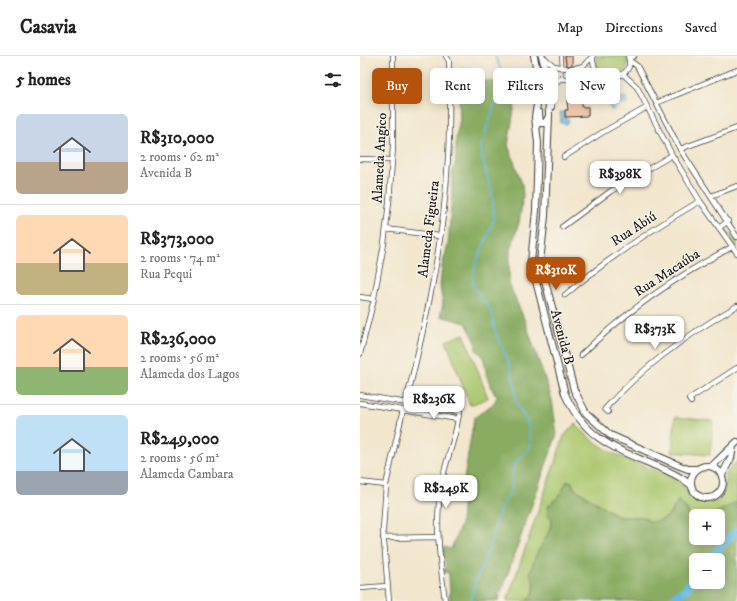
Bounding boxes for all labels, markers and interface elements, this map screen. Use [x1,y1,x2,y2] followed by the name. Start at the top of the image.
[20,16,76,39] text: Casavia
[557,19,583,37] text: Map
[605,19,663,37] text: Directions
[685,19,717,37] text: Saved
[372,68,422,104] chip: Buy
[430,68,485,104] chip: Rent
[493,68,558,104] chip: Filters
[566,68,620,104] chip: New
[16,69,71,91] text: 5 homes
[322,69,344,91] icon: filters
[369,112,391,204] street label: Alameda Angico
[140,127,214,149] text: R$310,000
[48,130,96,178] icon: home
[140,149,219,165] text: 2 rooms · 62 m²
[587,161,653,195] pin: R$398K
[140,165,192,181] text: Avenida B
[599,166,641,182] text: R$398K
[414,179,444,279] street label: Alameda Figueira
[608,207,660,250] street label: Rua Abiú
[140,228,214,250] text: R$373,000
[48,231,96,279] icon: home
[631,245,703,301] street label: Rua Macaúba
[140,250,220,266] text: 2 rooms · 74 m²
[523,257,589,291] pin: R$310K
[535,262,577,278] text: R$310K
[140,266,192,282] text: Rua Pequi
[546,307,578,367] street label: Avenida B
[622,316,688,350] pin: R$373K
[634,321,676,337] text: R$373K
[140,328,216,350] text: R$236,000
[48,331,96,379] icon: home
[140,350,219,366] text: 2 rooms · 56 m²
[140,366,239,382] text: Alameda dos Lagos
[401,386,467,420] pin: R$236K
[413,391,455,407] text: R$236K
[140,428,219,450] text: R$249,000
[48,431,96,479] icon: home
[140,450,219,466] text: 2 rooms · 56 m²
[140,466,233,482] text: Alameda Cambara
[413,475,479,509] pin: R$249K
[423,480,469,496] text: R$249K
[689,509,725,589] map controls
[689,509,725,545] button: +
[689,553,725,589] button: −

